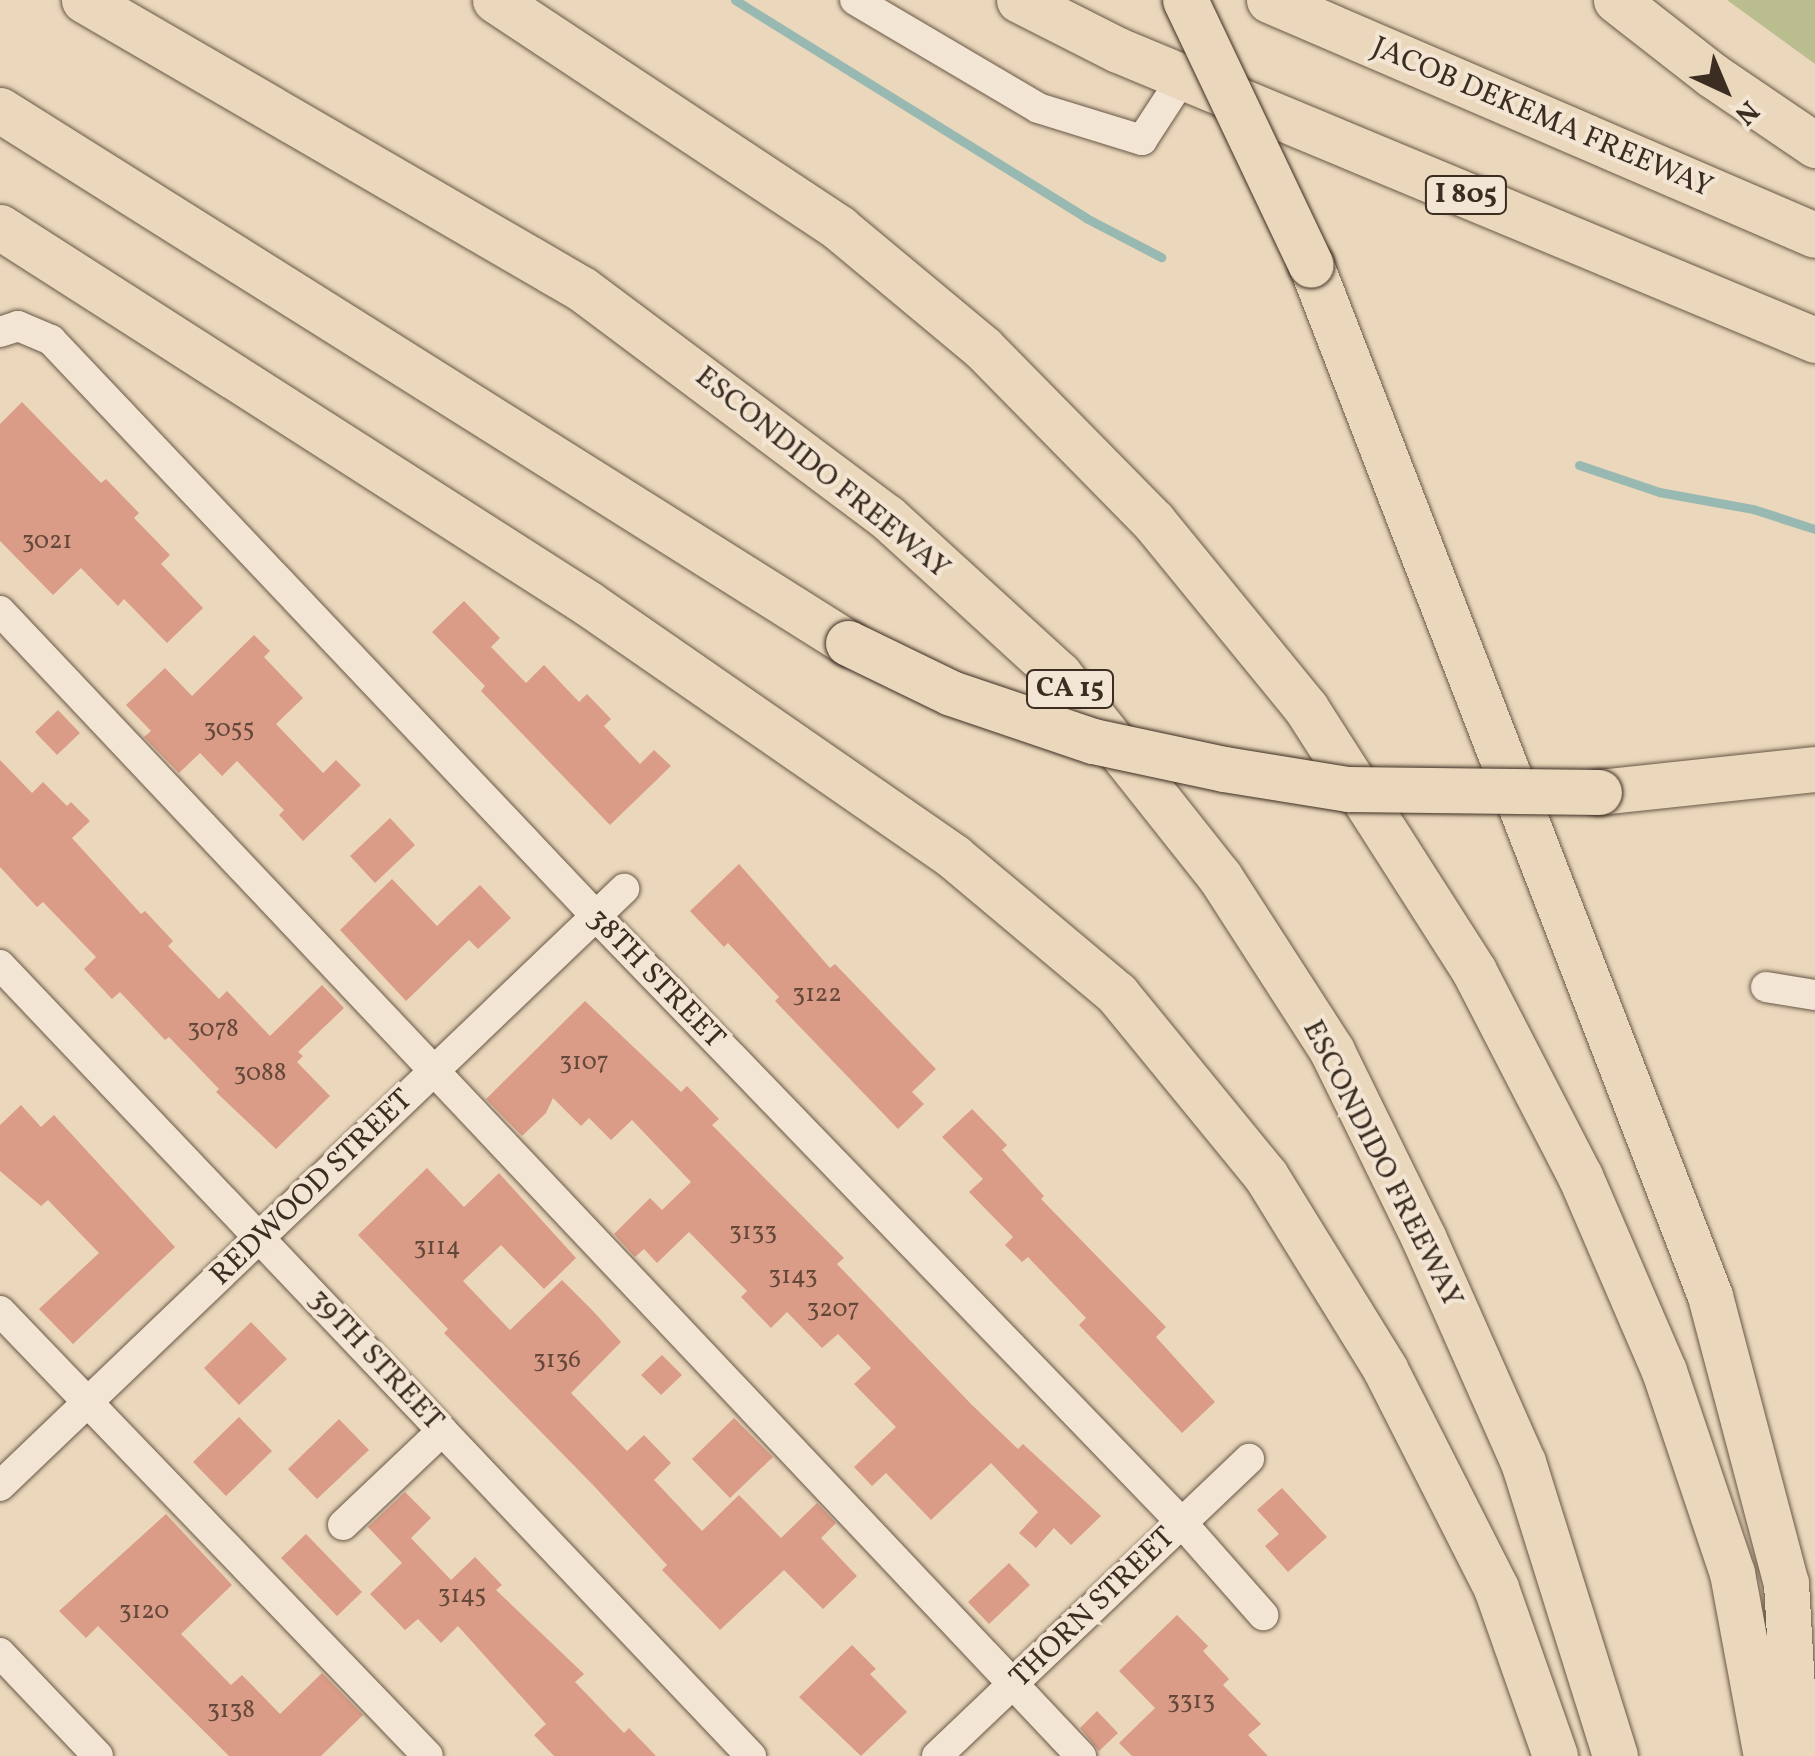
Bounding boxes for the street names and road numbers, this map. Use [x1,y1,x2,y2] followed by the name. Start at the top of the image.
[1366,30,1718,206] street label: JACOB DEKEMA FREEWAY
[1424,172,1508,218] road number: I 805
[687,359,957,587] street label: ESCONDIDO FREEWAY
[1025,666,1115,712] road number: CA 15
[580,901,732,1057] street label: 38TH STREET
[1294,1014,1470,1314] street label: ESCONDIDO FREEWAY
[203,1082,421,1294] street label: REDWOOD STREET
[301,1281,451,1439] street label: 39TH STREET
[1003,1520,1183,1696] street label: THORN STREET

